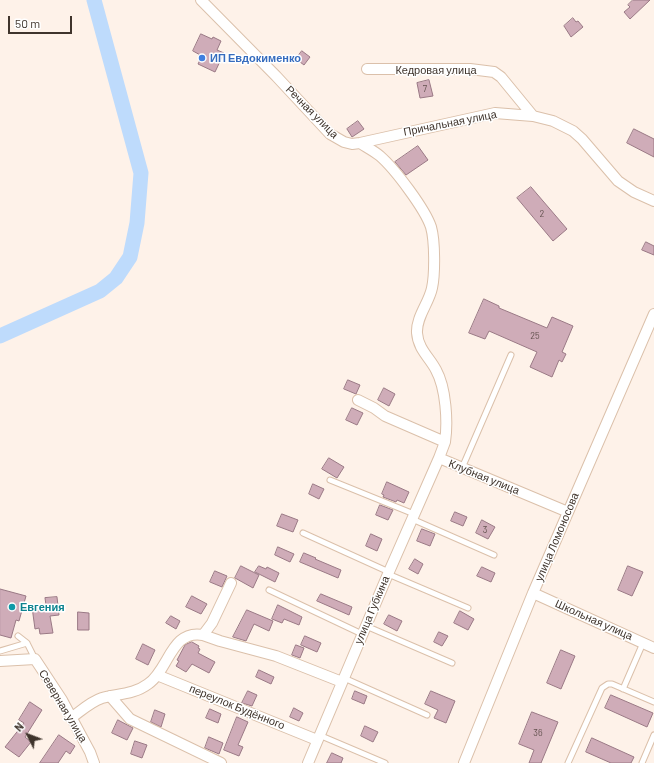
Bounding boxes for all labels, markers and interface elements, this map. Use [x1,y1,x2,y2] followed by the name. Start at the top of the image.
[10,8,74,34] scale bar
[15,16,40,30] text: 50 m
[210,51,301,65] place label: ИП Евдокименко
[197,53,207,63] marker: ИП Евдокименко
[395,63,477,77] street label: Кедровая улица
[283,83,341,141] street label: Речная улица
[423,84,427,94] house number: 7
[402,107,498,139] street label: Причальная улица
[540,209,544,219] house number: 2
[530,331,540,341] house number: 25
[447,457,521,497] street label: Клубная улица
[532,491,582,583] street label: улица Ломоносова
[483,525,487,535] house number: 3
[352,574,392,646] street label: улица Губкина
[553,597,635,643] street label: Школьная улица
[20,600,65,614] place label: Евгения
[7,602,17,612] marker: Евгения
[36,667,90,745] street label: Северная улица
[187,682,287,732] street label: переулок Будённого
[8,715,48,755] north arrow
[11,720,26,734] text: N
[533,728,543,738] house number: 36

